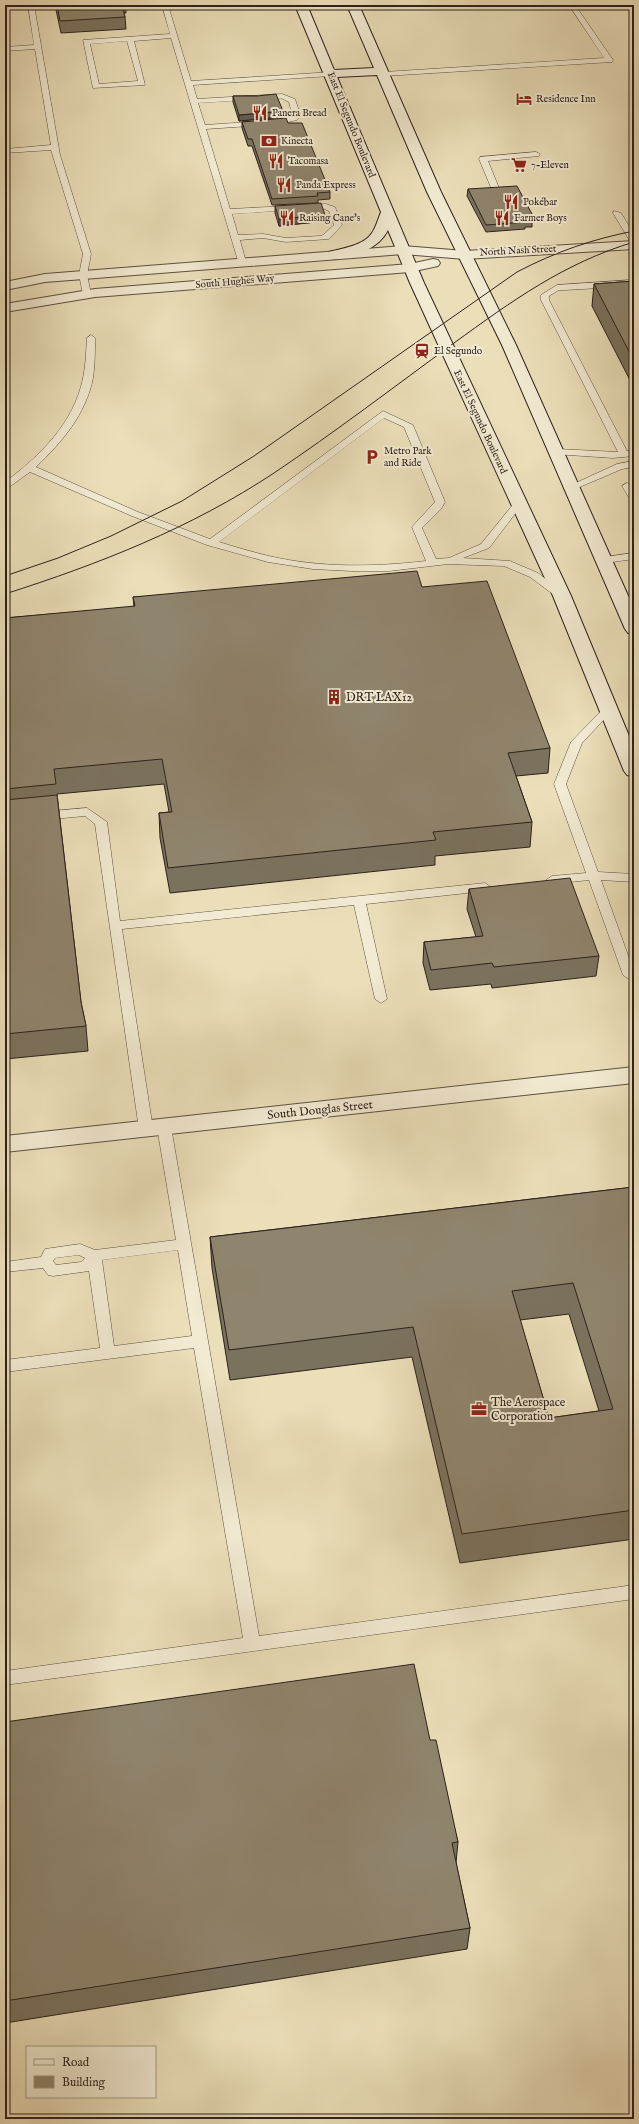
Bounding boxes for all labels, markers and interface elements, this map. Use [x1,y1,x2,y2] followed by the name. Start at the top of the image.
[324,70,378,180] street label: East El Segundo Boulevard
[515,90,533,108] hotel icon: Residence Inn
[536,93,596,106] place label: Residence Inn
[251,104,269,122] restaurant icon: Panera Bread
[272,107,327,120] place label: Panera Bread
[260,132,278,150] bank icon: Kinecta
[281,135,314,148] place label: Kinecta
[267,152,285,170] restaurant icon: Tacomasa
[288,155,329,168] place label: Tacomasa
[510,156,528,174] supermarket icon: 7-Eleven
[531,159,570,172] place label: 7-Eleven
[275,176,293,194] restaurant icon: Panda Express
[296,179,356,192] place label: Panda Express
[502,193,520,211] restaurant icon: Pokébar
[523,196,557,209] place label: Pokébar
[278,209,296,227] restaurant icon: Raising Cane's
[493,209,511,227] restaurant icon: Farmer Boys
[299,212,361,225] place label: Raising Cane's
[514,212,567,225] place label: Farmer Boys
[479,242,557,260] street label: North Nash Street
[195,272,275,292] street label: South Hughes Way
[413,342,431,360] station icon: El Segundo
[434,345,483,358] place label: El Segundo
[450,368,510,477] street label: East El Segundo Boulevard
[384,445,432,470] place label: Metro Park and Ride
[363,448,381,466] parking icon: Metro Park and Ride
[325,688,343,706] building icon: DRT LAX12
[346,690,413,705] place label: DRT LAX12
[267,1097,373,1123] street label: South Douglas Street
[491,1395,566,1425] place label: The Aerospace Corporation
[470,1400,488,1418] office icon: The Aerospace Corporation
[26,2046,156,2098] legend
[62,2055,90,2070] text: Road
[62,2075,106,2090] text: Building

